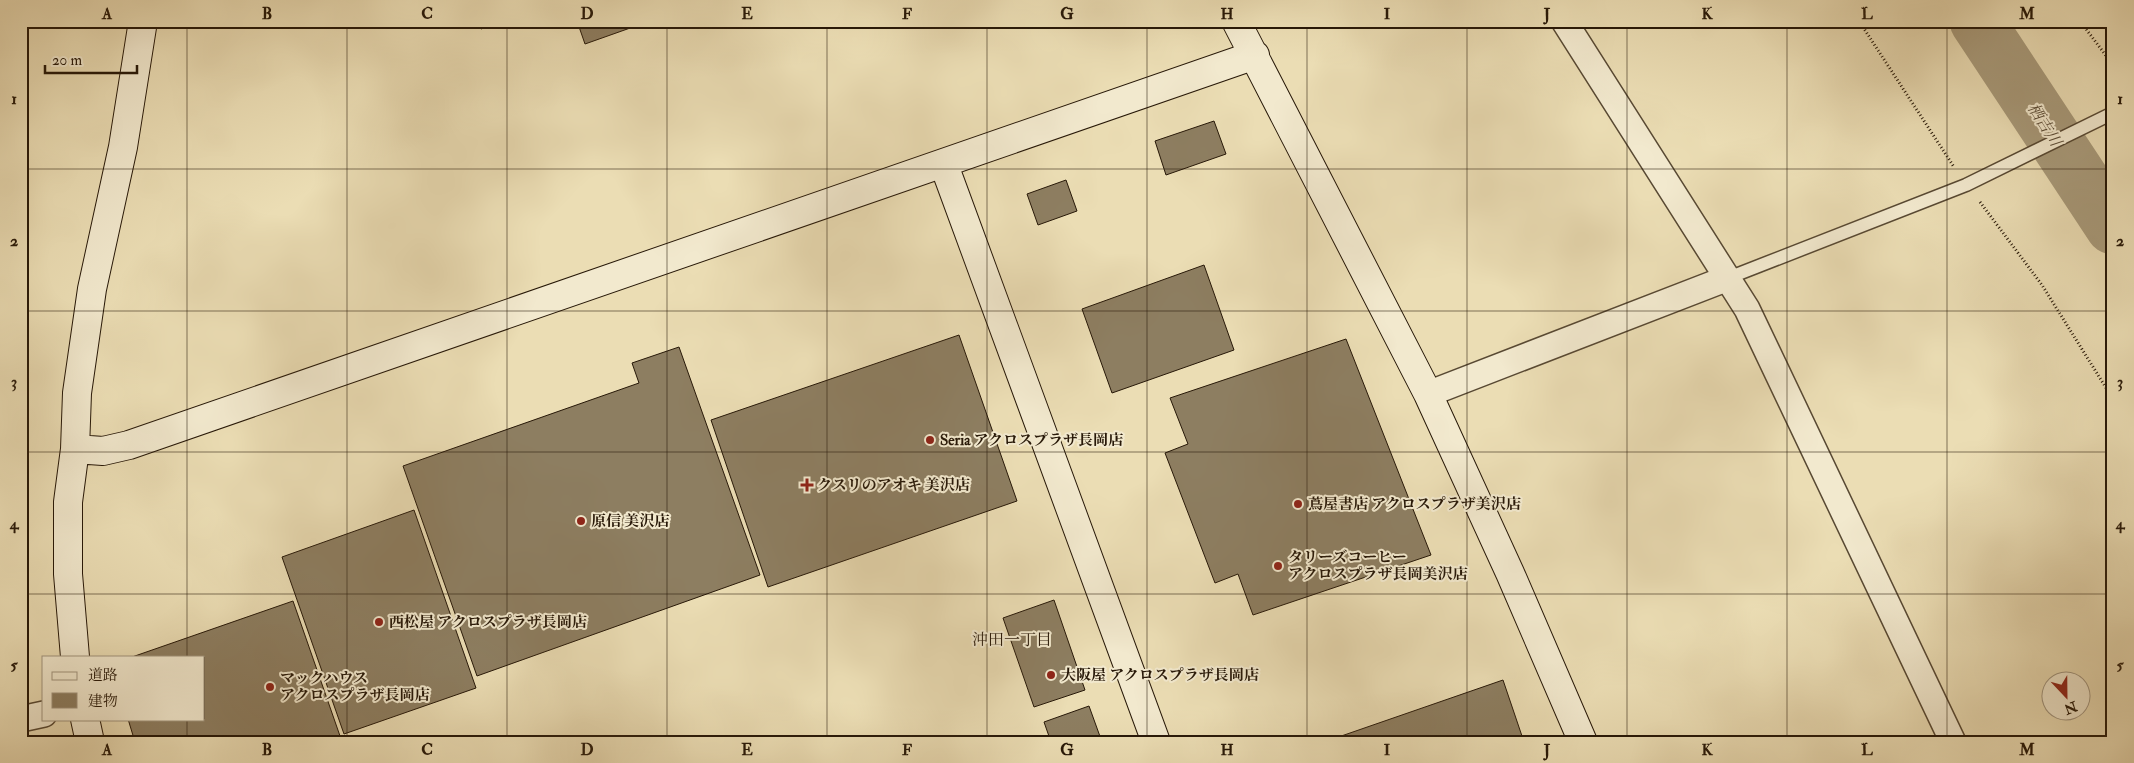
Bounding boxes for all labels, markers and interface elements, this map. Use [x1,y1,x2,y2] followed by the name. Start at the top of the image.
[101,4,113,24] text: A
[262,4,272,24] text: B
[421,4,433,24] text: C
[580,4,594,24] text: D
[741,4,753,24] text: E
[902,4,912,24] text: F
[1060,4,1074,24] text: G
[1220,4,1234,24] text: H
[1384,4,1391,24] text: I
[1543,4,1551,25] text: J
[1701,4,1713,24] text: K
[1861,4,1873,24] text: L
[2018,4,2035,24] text: M
[45,42,138,74] scale bar
[52,51,82,70] text: 20 m
[11,89,17,109] text: 1
[2117,89,2123,109] text: 1
[2023,99,2067,152] water label: 栖吉川
[10,231,18,251] text: 2
[2116,231,2124,251] text: 2
[11,372,17,392] text: 3
[2117,372,2123,392] text: 3
[940,431,1123,450] place label: Seria アクロスプラザ長岡店
[924,434,936,446] marker: Seria アクロスプラザ長岡店
[817,476,970,495] place label: クスリのアオキ 美沢店
[801,479,813,491] marker: クスリのアオキ 美沢店
[1308,495,1521,514] place label: 蔦屋書店 アクロスプラザ美沢店
[1292,498,1304,510] marker: 蔦屋書店 アクロスプラザ美沢店
[591,512,669,531] place label: 原信 美沢店
[9,514,20,534] text: 4
[2115,514,2126,534] text: 4
[575,515,587,527] marker: 原信 美沢店
[1288,548,1468,584] place label: タリーズコーヒー アクロスプラザ長岡美沢店
[1272,560,1284,572] marker: タリーズコーヒー アクロスプラザ長岡美沢店
[389,613,587,632] place label: 西松屋 アクロスプラザ長岡店
[373,616,385,628] marker: 西松屋 アクロスプラザ長岡店
[972,630,1052,650] district label: 沖田一丁目
[10,655,18,675] text: 5
[2116,655,2124,675] text: 5
[42,656,205,720] legend
[88,666,118,685] text: 道路
[1061,666,1259,685] place label: 大阪屋 アクロスプラザ長岡店
[280,669,430,705] place label: マックハウス アクロスプラザ長岡店
[1045,669,1057,681] marker: 大阪屋 アクロスプラザ長岡店
[2042,670,2092,720] north arrow
[264,681,276,693] marker: マックハウス アクロスプラザ長岡店
[88,692,118,711] text: 建物
[2061,697,2081,718] text: N
[101,740,113,760] text: A
[262,740,272,760] text: B
[421,740,433,760] text: C
[580,740,594,760] text: D
[741,740,753,760] text: E
[902,740,912,760] text: F
[1060,740,1074,760] text: G
[1220,740,1234,760] text: H
[1384,740,1391,760] text: I
[1543,740,1551,761] text: J
[1701,740,1713,760] text: K
[1861,740,1873,760] text: L
[2018,740,2035,760] text: M

